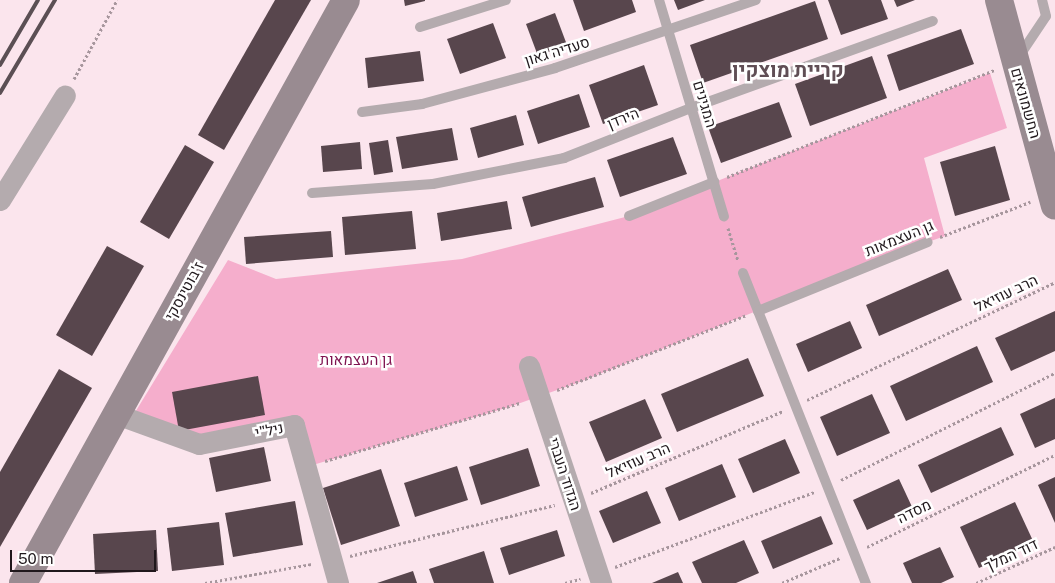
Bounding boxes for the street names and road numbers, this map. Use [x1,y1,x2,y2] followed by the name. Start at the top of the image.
[522,33,592,69] street label: סעדיה גאון
[1007,65,1045,141] street label: החשמונאים
[689,78,721,130] street label: המגינים
[604,104,642,132] street label: הירדן
[862,216,936,260] street label: גן העצמאות
[161,259,207,323] street label: ז'בוטינסקי
[971,270,1041,316] street label: הרב עוזיאל
[253,418,285,442] street label: ניל"י
[545,435,585,513] street label: הגדוד העברי
[603,438,673,482] street label: הרב עוזיאל
[894,495,934,527] street label: מסדה
[981,535,1041,575] street label: דוד המלך

